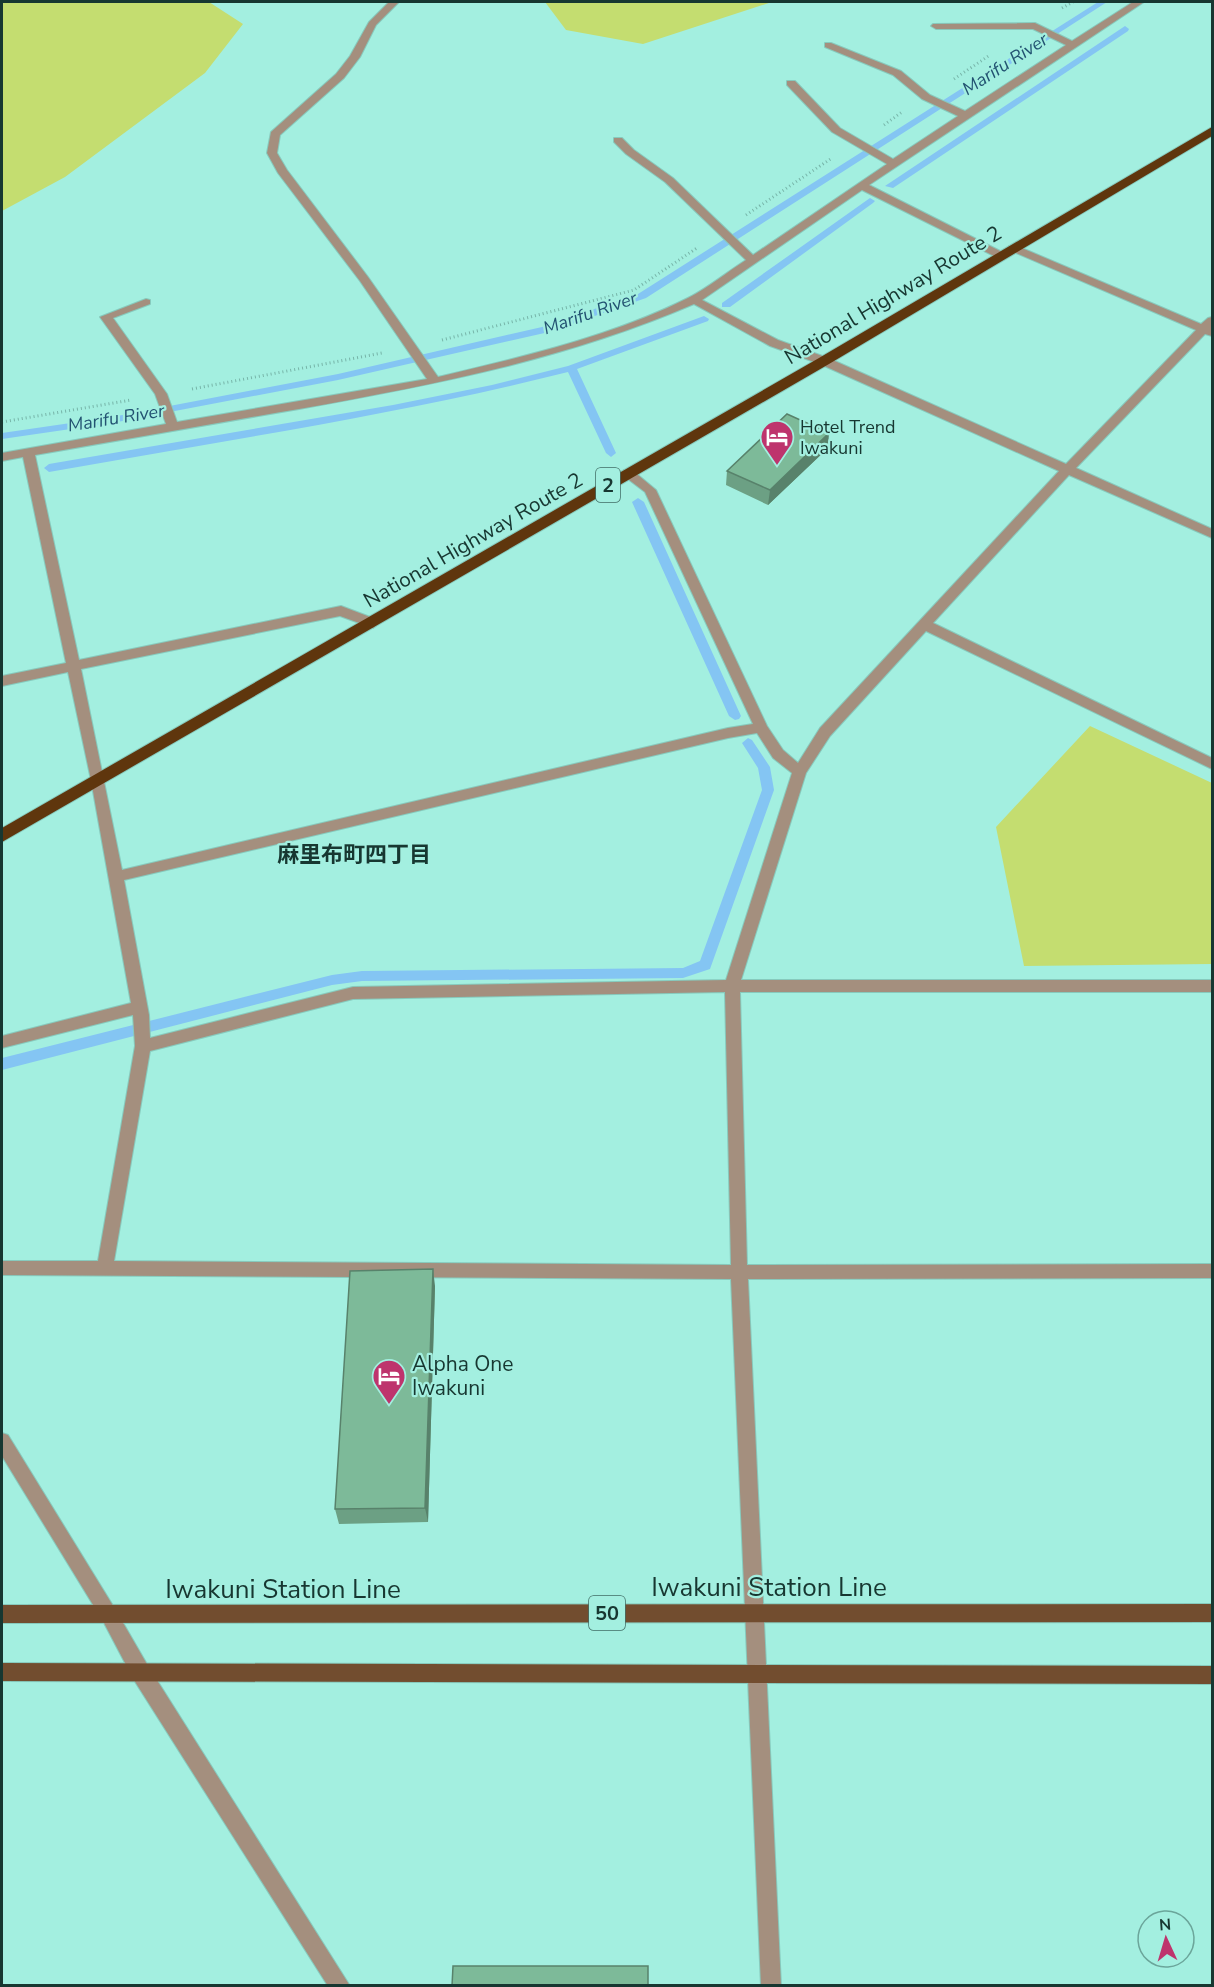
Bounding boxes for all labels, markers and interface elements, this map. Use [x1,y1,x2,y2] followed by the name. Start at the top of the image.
[958,27,1053,101] water label: Marifu River
[779,219,1007,371] street label: National Highway Route 2
[540,286,641,340] water label: Marifu River
[66,398,167,437] water label: Marifu River
[800,415,895,460] place label: Hotel Trend Iwakuni
[759,419,795,466] hotel icon: Hotel Trend Iwakuni
[358,466,588,614] street label: National Highway Route 2
[596,468,620,502] road number: 2
[277,840,431,870] district label: 麻里布町四丁目
[412,1350,513,1402] place label: Alpha One Iwakuni
[371,1358,407,1405] hotel icon: Alpha One Iwakuni
[651,1570,887,1605] street label: Iwakuni Station Line
[165,1572,401,1607] street label: Iwakuni Station Line
[589,1596,625,1630] road number: 50
[1136,1909,1196,1969] north arrow
[1158,1914,1172,1936] text: N

